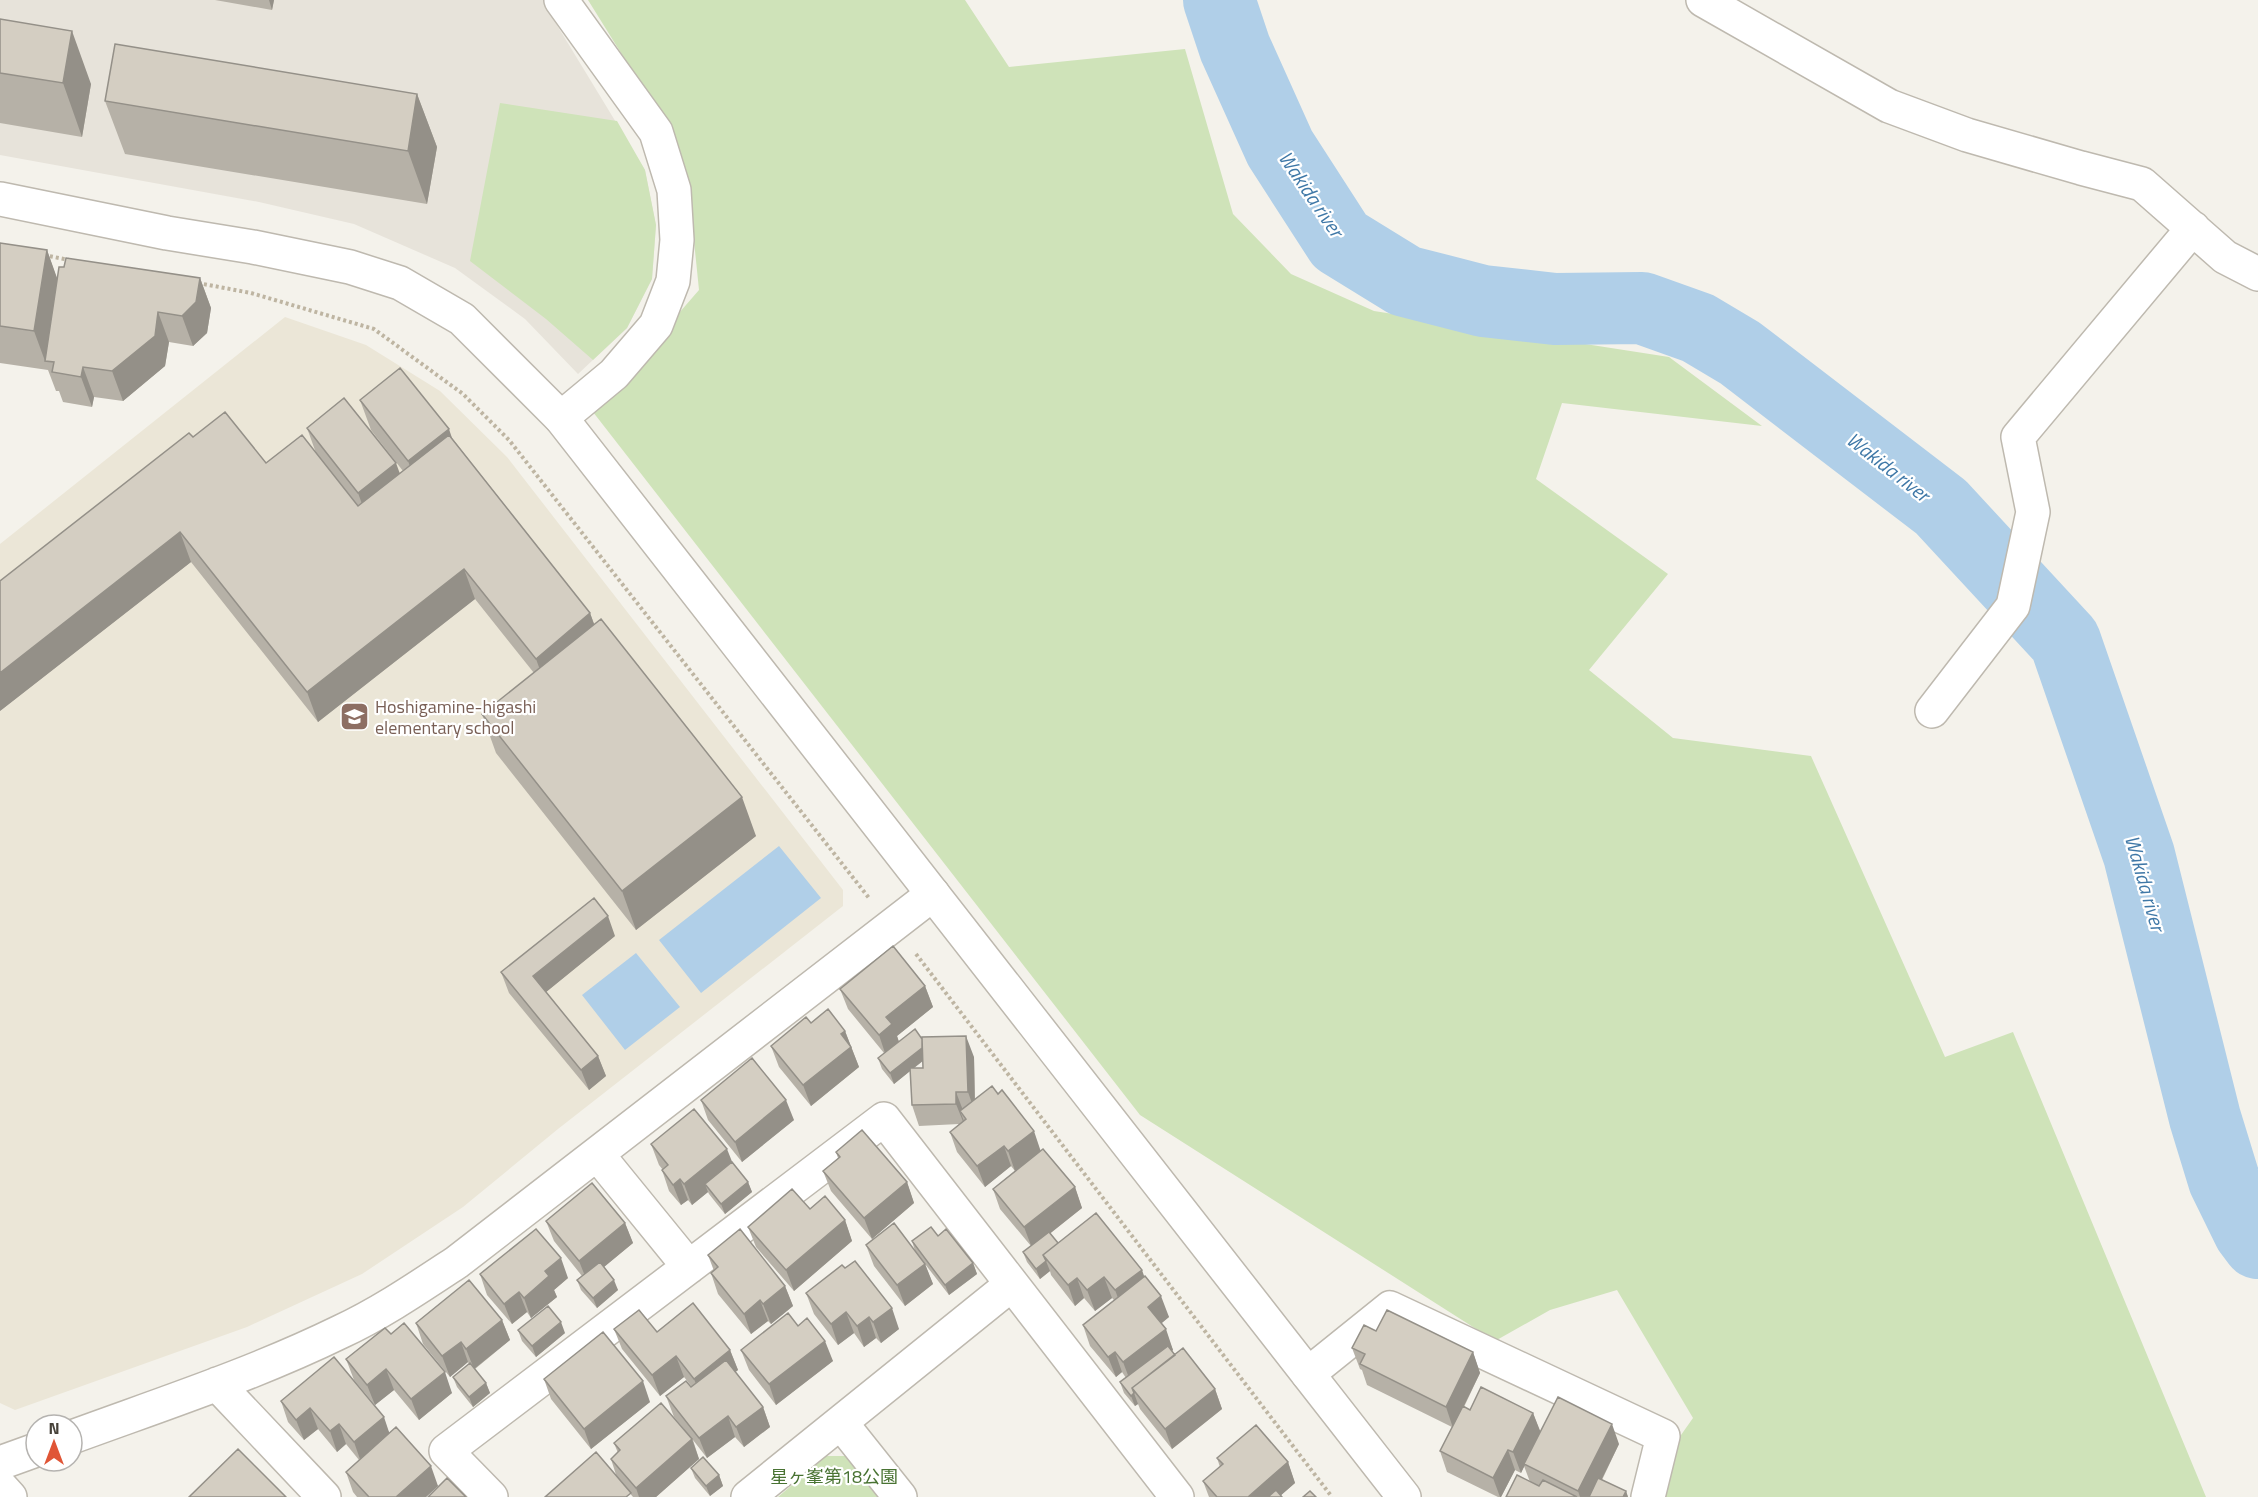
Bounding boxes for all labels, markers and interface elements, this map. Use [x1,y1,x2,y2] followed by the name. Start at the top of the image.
[1271,144,1353,245] water label: Wakida river
[1840,424,1939,511] water label: Wakida river
[375,693,536,741] place label: Hoshigamine-higashi elementary school
[338,701,370,733] school or university icon: Hoshigamine-higashi elementary school
[2117,831,2175,937] water label: Wakida river
[24,1413,84,1473] north arrow
[48,1416,60,1440] text: N
[770,1463,898,1490] park label: 星ヶ峯第18公園

